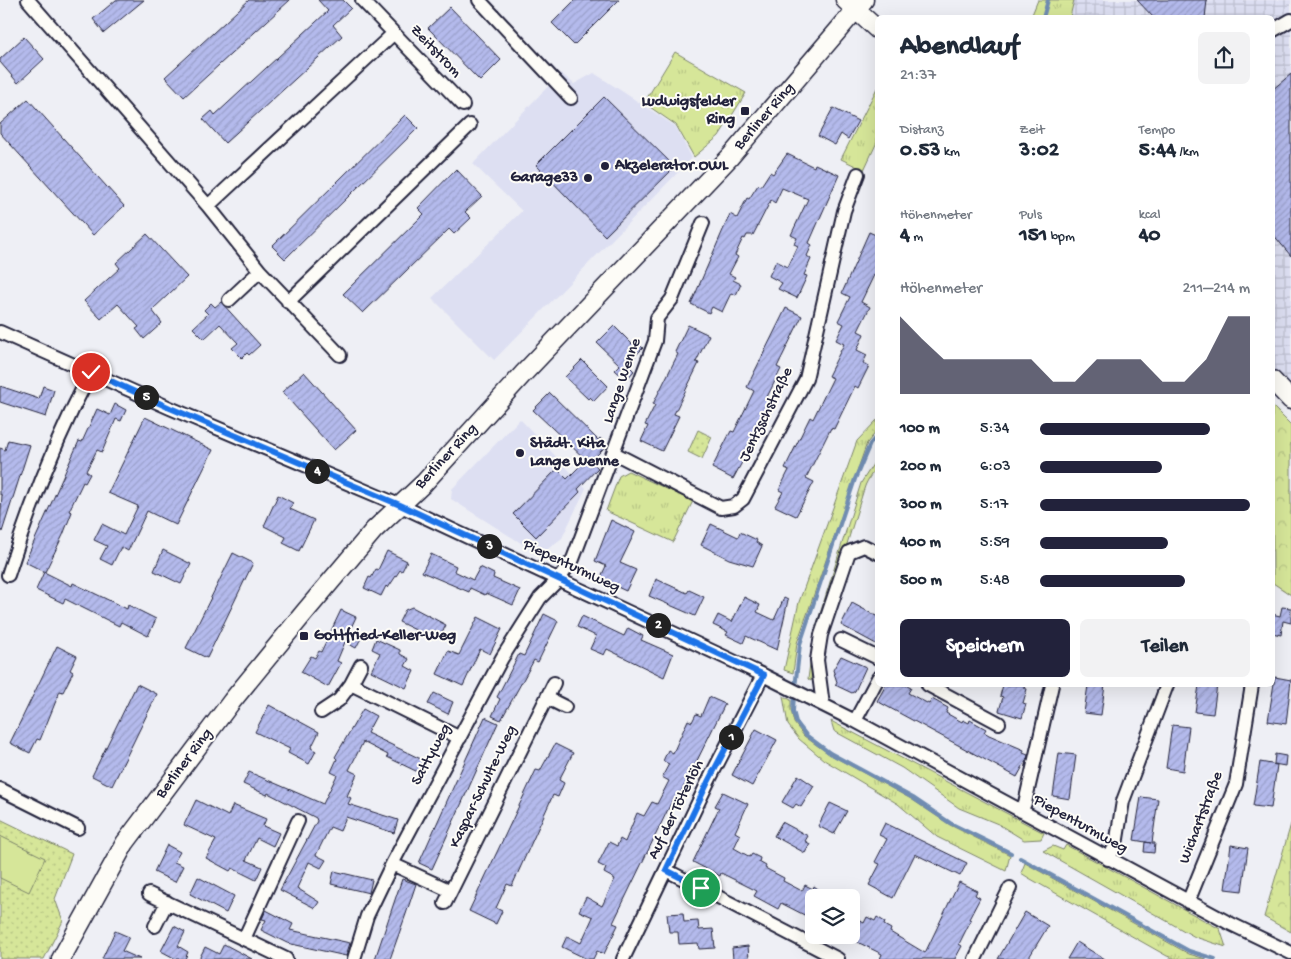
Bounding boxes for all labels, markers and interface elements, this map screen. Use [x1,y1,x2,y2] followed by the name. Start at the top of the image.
[405,22,465,83] street label: Zeitstrom
[900,31,1019,64] text: Abendlauf
[1198,32,1250,84] button: share
[900,67,936,86] text: 21:37
[730,79,799,155] street label: Berliner Ring
[641,92,737,130] place label: Ludwigsfelder Ring
[739,105,751,117] marker: Ludwigsfelder Ring
[900,122,944,139] text: Distanz
[1019,122,1044,139] text: Zeit
[1139,122,1175,139] text: Tempo
[900,139,940,164] text: 0.53
[1019,139,1059,164] text: 3:02
[1139,139,1176,164] text: 5:44
[940,144,960,161] text: km
[1176,144,1199,161] text: /km
[614,157,729,176] place label: Akzelerator.OWL
[599,160,611,172] marker: Akzelerator.OWL
[511,169,578,188] place label: Garage33
[582,172,594,184] marker: Garage33
[900,207,972,224] text: Höhenmeter
[1019,207,1042,224] text: Puls
[1139,207,1161,224] text: kcal
[900,224,910,249] text: 4
[1019,224,1047,249] text: 151
[1139,224,1161,249] text: 40
[910,229,923,246] text: m
[1047,229,1075,246] text: bpm
[900,280,982,299] text: Höhenmeter
[1182,280,1250,299] text: 211–214 m
[600,335,647,426] street label: Lange Wenne
[70,351,112,393] pin
[77,358,105,386] icon: check
[736,364,798,465] street label: Jentzschstraße
[134,384,158,410] pin: 5
[143,389,150,406] text: 5
[411,420,482,495] street label: Berliner Ring
[900,420,940,439] text: 100 m
[980,420,1009,439] text: 5:34
[530,435,620,472] place label: Städt. Kita Lange Wenne
[514,447,526,459] marker: Städt. Kita Lange Wenne
[304,458,330,484] pin: 4
[900,458,941,477] text: 200 m
[980,458,1011,477] text: 6:03
[314,463,321,480] text: 4
[900,496,942,515] text: 300 m
[980,496,1008,515] text: 5:17
[476,534,502,558] pin: 3
[900,534,941,553] text: 400 m
[980,534,1010,553] text: 5:59
[518,536,623,598] street label: Piepenturmweg
[486,538,493,555] text: 3
[900,572,942,591] text: 500 m
[980,572,1010,591] text: 5:48
[646,612,670,638] pin: 2
[655,617,662,634] text: 2
[900,619,1070,677] button: Speichern
[1080,619,1250,677] button: Teilen
[314,626,456,646] place label: Gottfried-Keller-Weg
[298,630,310,642] marker: Gottfried-Keller-Weg
[408,721,456,789] street label: Sattyweg
[446,722,522,852] street label: Kaspar-Schulte-Weg
[718,724,744,750] pin: 1
[152,725,218,804] street label: Berliner Ring
[729,729,734,746] text: 1
[645,757,709,863] street label: Auf der Töterlöh
[1176,769,1229,867] street label: Wichartstraße
[1029,791,1131,859] street label: Piepenturmweg
[680,867,722,909] pin
[687,874,715,902] icon: arrive
[805,889,860,944] map controls
[805,889,860,944] button: layers

